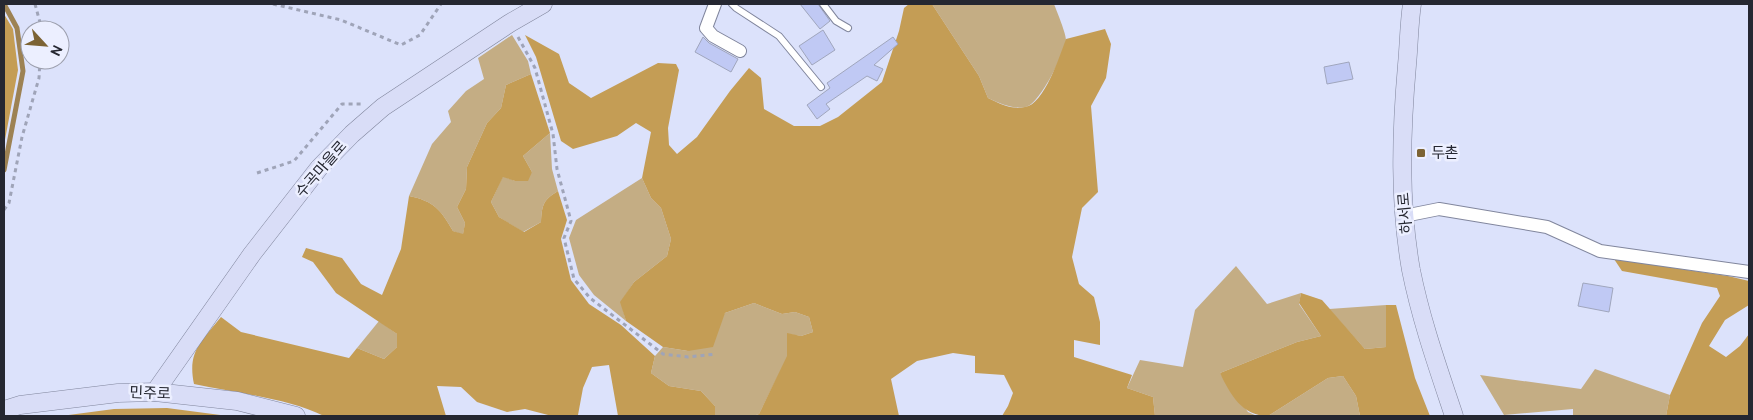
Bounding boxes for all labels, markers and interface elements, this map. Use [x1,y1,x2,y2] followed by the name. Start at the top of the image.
[20,20,70,70] north arrow
[46,42,67,59] text: N
[292,137,350,201] street label: 수곡마을로
[1431,144,1459,162] place label: 두촌
[1415,147,1427,159] marker: 두촌
[1394,192,1416,234] street label: 하서로
[129,383,171,403] street label: 민주로

